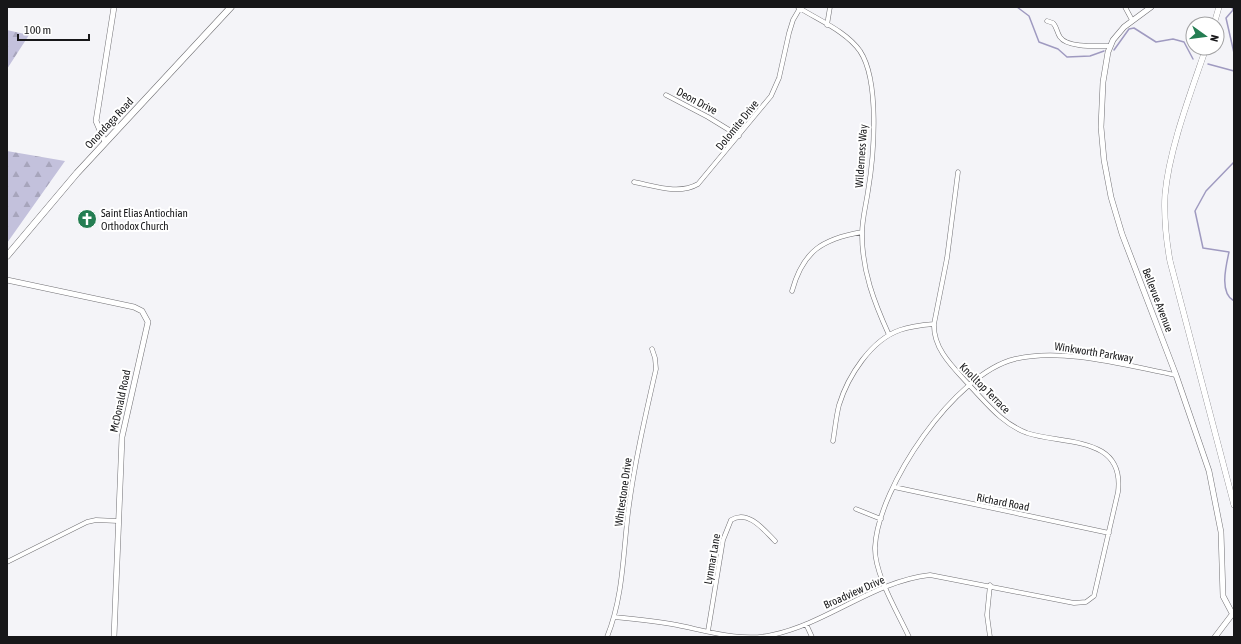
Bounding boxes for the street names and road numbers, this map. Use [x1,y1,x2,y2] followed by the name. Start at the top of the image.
[675,85,719,117] street label: Deon Drive
[83,95,135,151] street label: Onondaga Road
[713,98,761,152] street label: Dolomite Drive
[853,123,869,188] street label: Wilderness Way
[1140,266,1176,334] street label: Bellevue Avenue
[1054,340,1135,364] street label: Winkworth Parkway
[957,360,1013,416] street label: Knolltop Terrace
[108,369,132,433] street label: McDonald Road
[612,457,634,527] street label: Whitestone Drive
[976,491,1030,513] street label: Richard Road
[702,533,722,585] street label: Lynmar Lane
[822,573,886,611] street label: Broadview Drive

